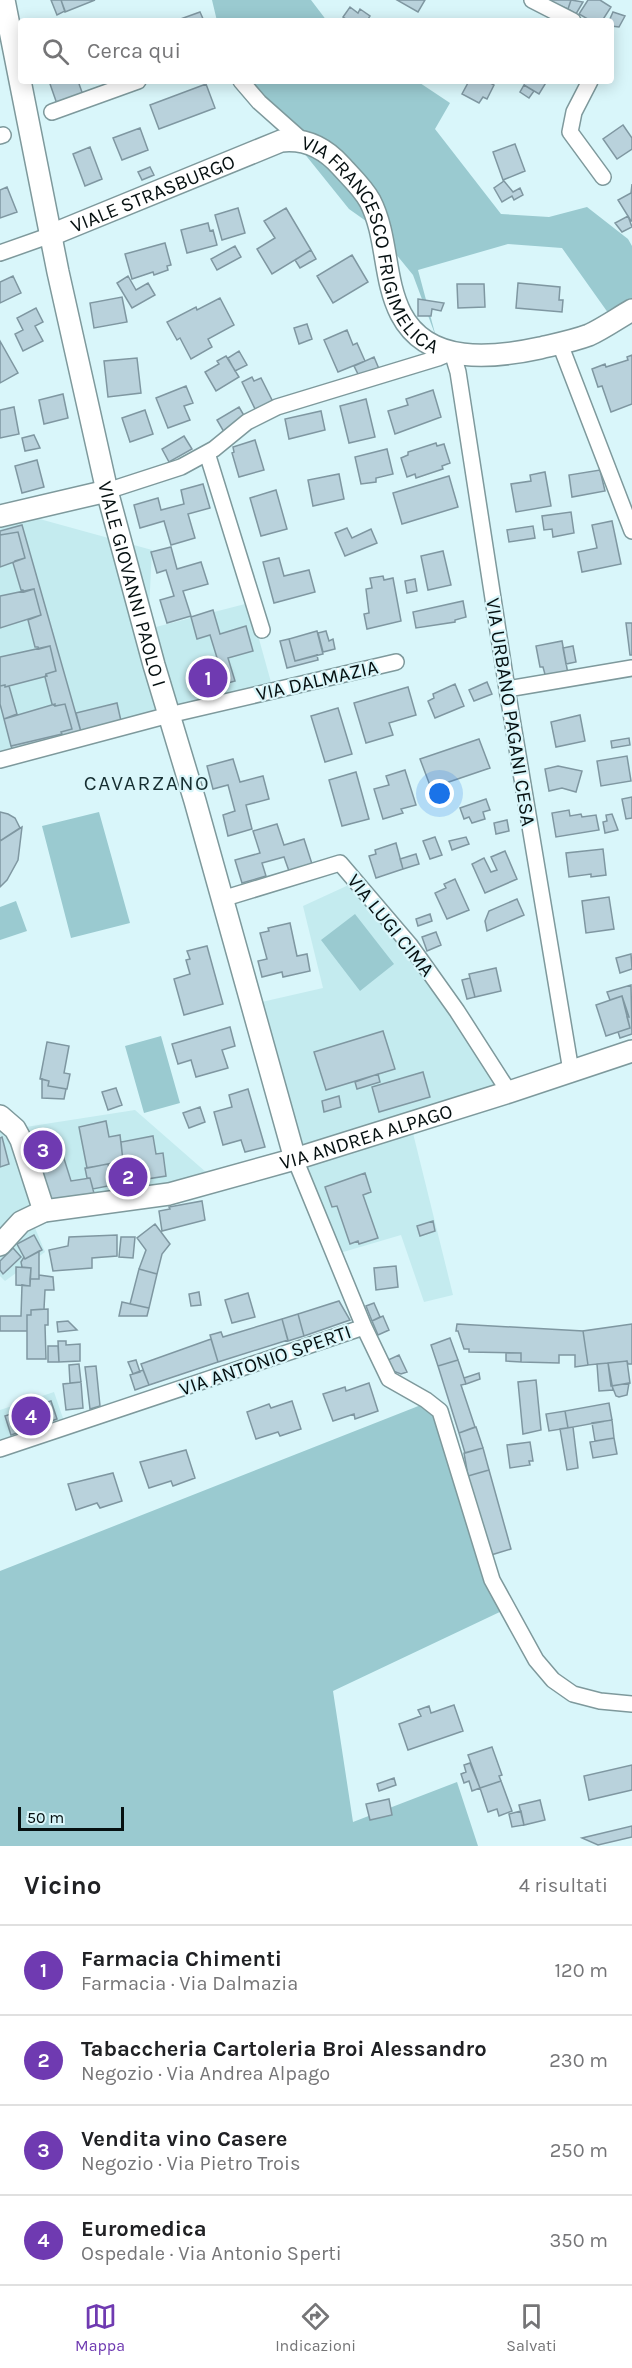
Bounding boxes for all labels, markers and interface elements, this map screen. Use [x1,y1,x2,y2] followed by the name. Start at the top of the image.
[18,18,614,84] search box
[39,35,72,68] icon: search
[87,38,181,64] text: Cerca qui
[299,131,442,359] street label: VIA FRANCESCO FRIGIMELICA
[68,150,238,238] street label: VIALE STRASBURGO
[93,479,171,690] street label: VIALE GIOVANNI PAOLO I
[481,596,540,828] street label: VIA URBANO PAGANI CESA
[254,655,380,706] street label: VIA DALMAZIA
[188,656,228,700] pin: 1
[84,771,210,795] district label: CAVARZANO
[425,779,454,808] your location
[342,869,439,981] street label: VIA LUGI CIMA
[277,1099,455,1175] street label: VIA ANDREA ALPAGO
[24,1128,63,1172] pin: 3
[108,1154,148,1200] pin: 2
[176,1320,354,1401] street label: VIA ANTONIO SPERTI
[12,1394,51,1438] pin: 4
[18,1804,124,1832] scale bar
[27,1808,64,1827] text: 50 m
[24,1870,101,1901] text: Vicino
[519,1874,608,1897] text: 4 risultati
[81,1946,282,1972] text: Farmacia Chimenti
[40,1959,47,1982] text: 1
[554,1959,608,1982] text: 120 m
[81,1972,298,1995] text: Farmacia · Via Dalmazia
[81,2036,487,2062] text: Tabaccheria Cartoleria Broi Alessandro
[37,2049,50,2072] text: 2
[549,2049,608,2072] text: 230 m
[81,2062,330,2085] text: Negozio · Via Andrea Alpago
[81,2126,287,2152] text: Vendita vino Casere
[37,2139,50,2162] text: 3
[550,2139,608,2162] text: 250 m
[81,2152,301,2175] text: Negozio · Via Pietro Trois
[81,2216,207,2242] text: Euromedica
[38,2229,49,2252] text: 4
[550,2229,608,2252] text: 350 m
[81,2242,342,2265] text: Ospedale · Via Antonio Sperti
[75,2300,125,2355] tab: Mappa
[275,2300,356,2355] tab: Indicazioni
[506,2300,557,2355] tab: Salvati

